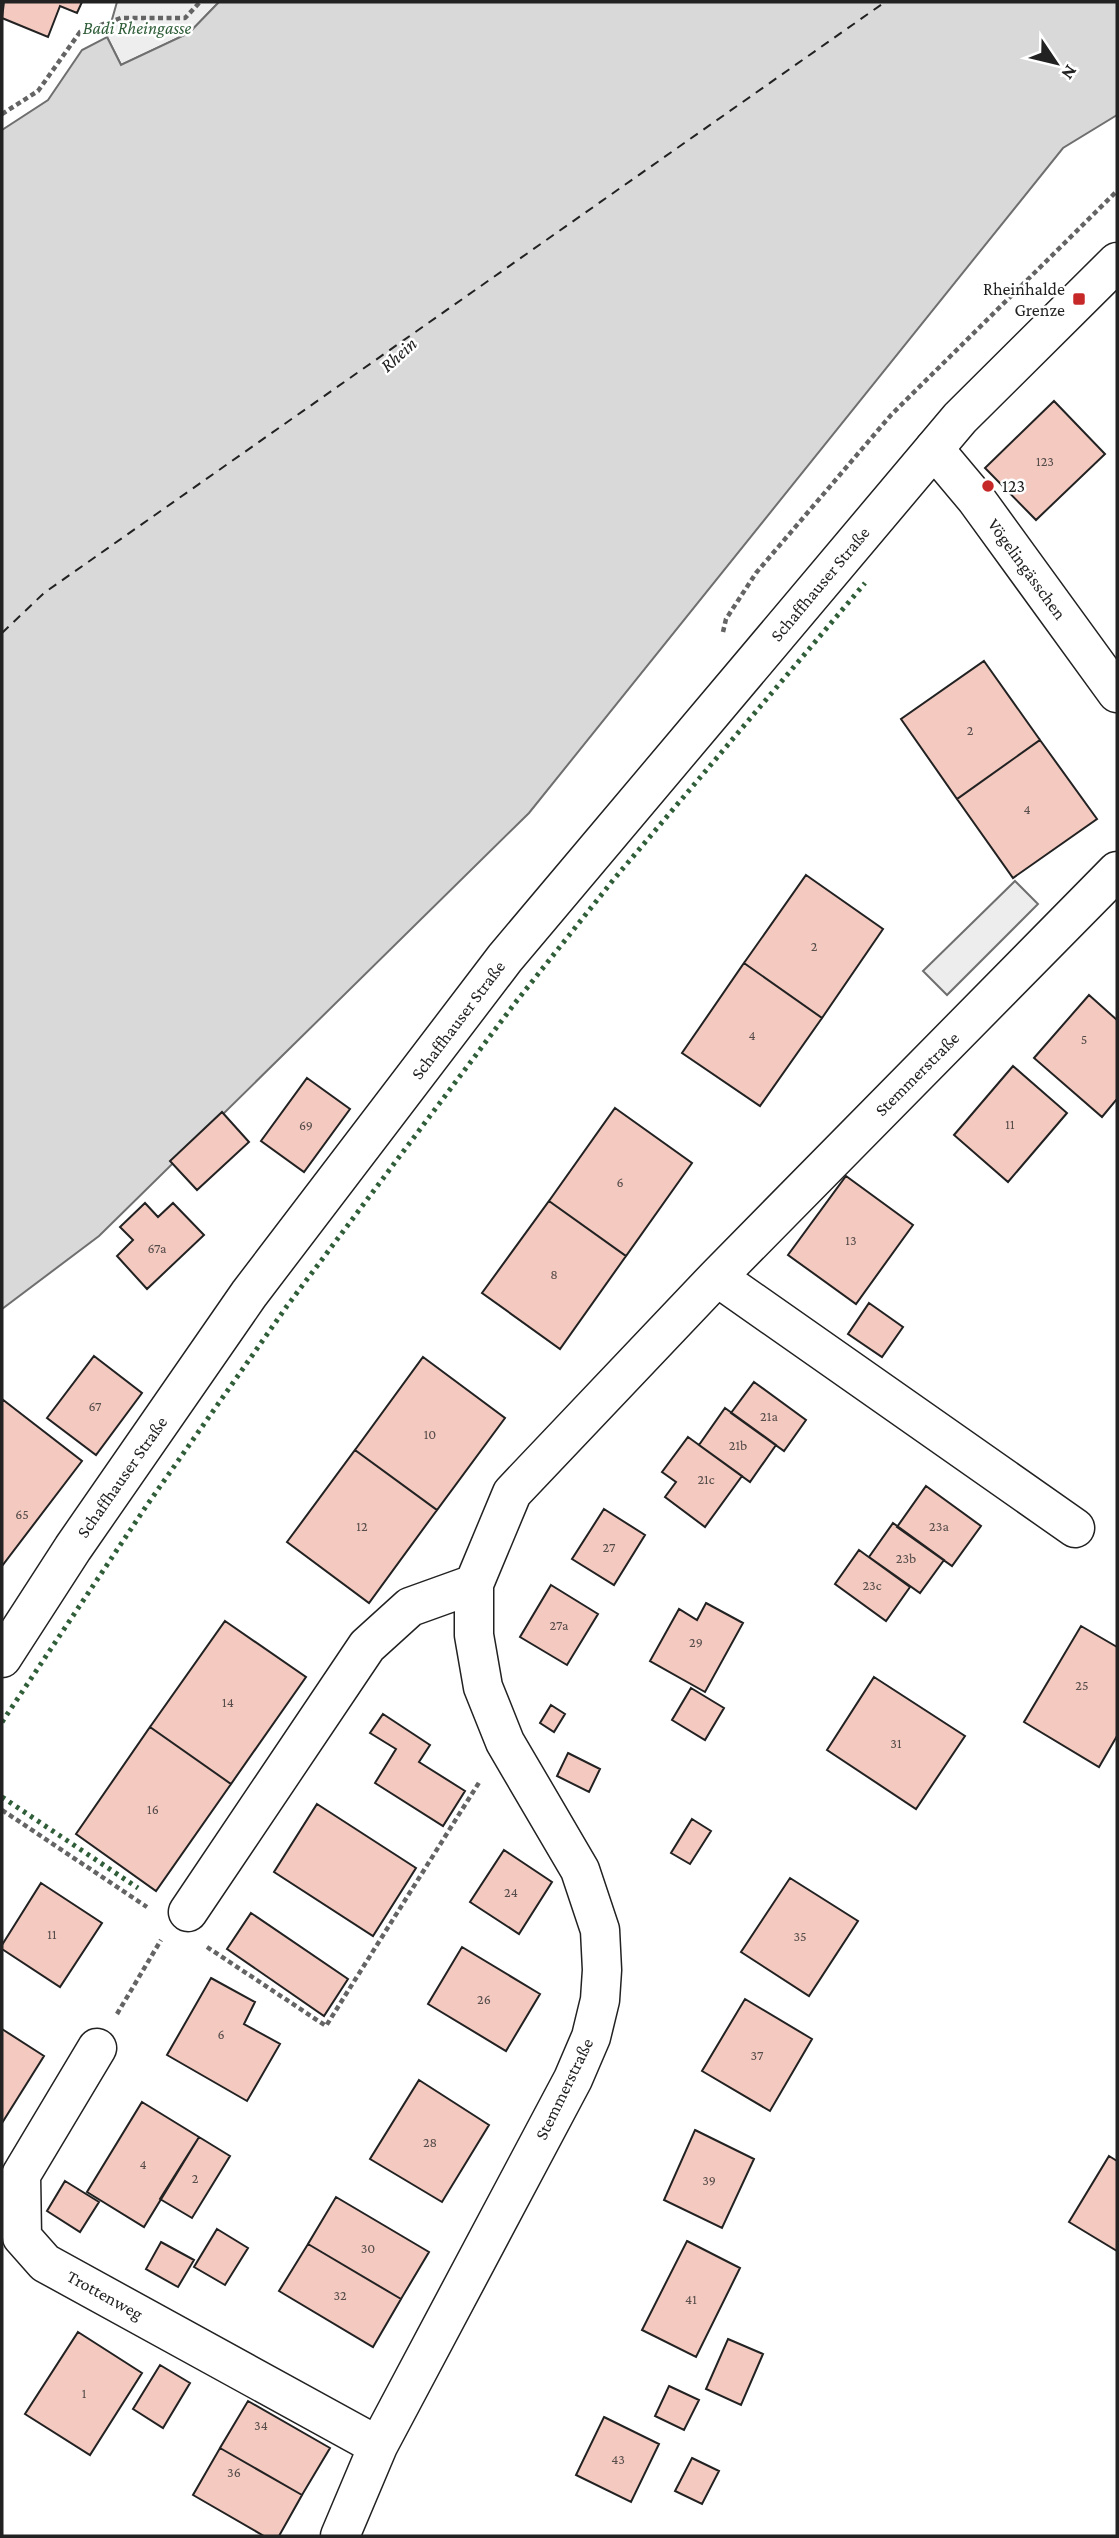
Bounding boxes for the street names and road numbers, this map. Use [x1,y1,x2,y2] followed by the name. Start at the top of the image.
[984,515,1070,624] street label: Vögelingässchen
[766,523,874,645] street label: Schaffhauser Straße
[407,957,509,1083] street label: Schaffhauser Straße
[871,1028,963,1120] street label: Stemmerstraße
[73,1412,171,1541] street label: Schaffhauser Straße
[531,2035,597,2143] street label: Stemmerstraße
[64,2266,147,2324] street label: Trottenweg

